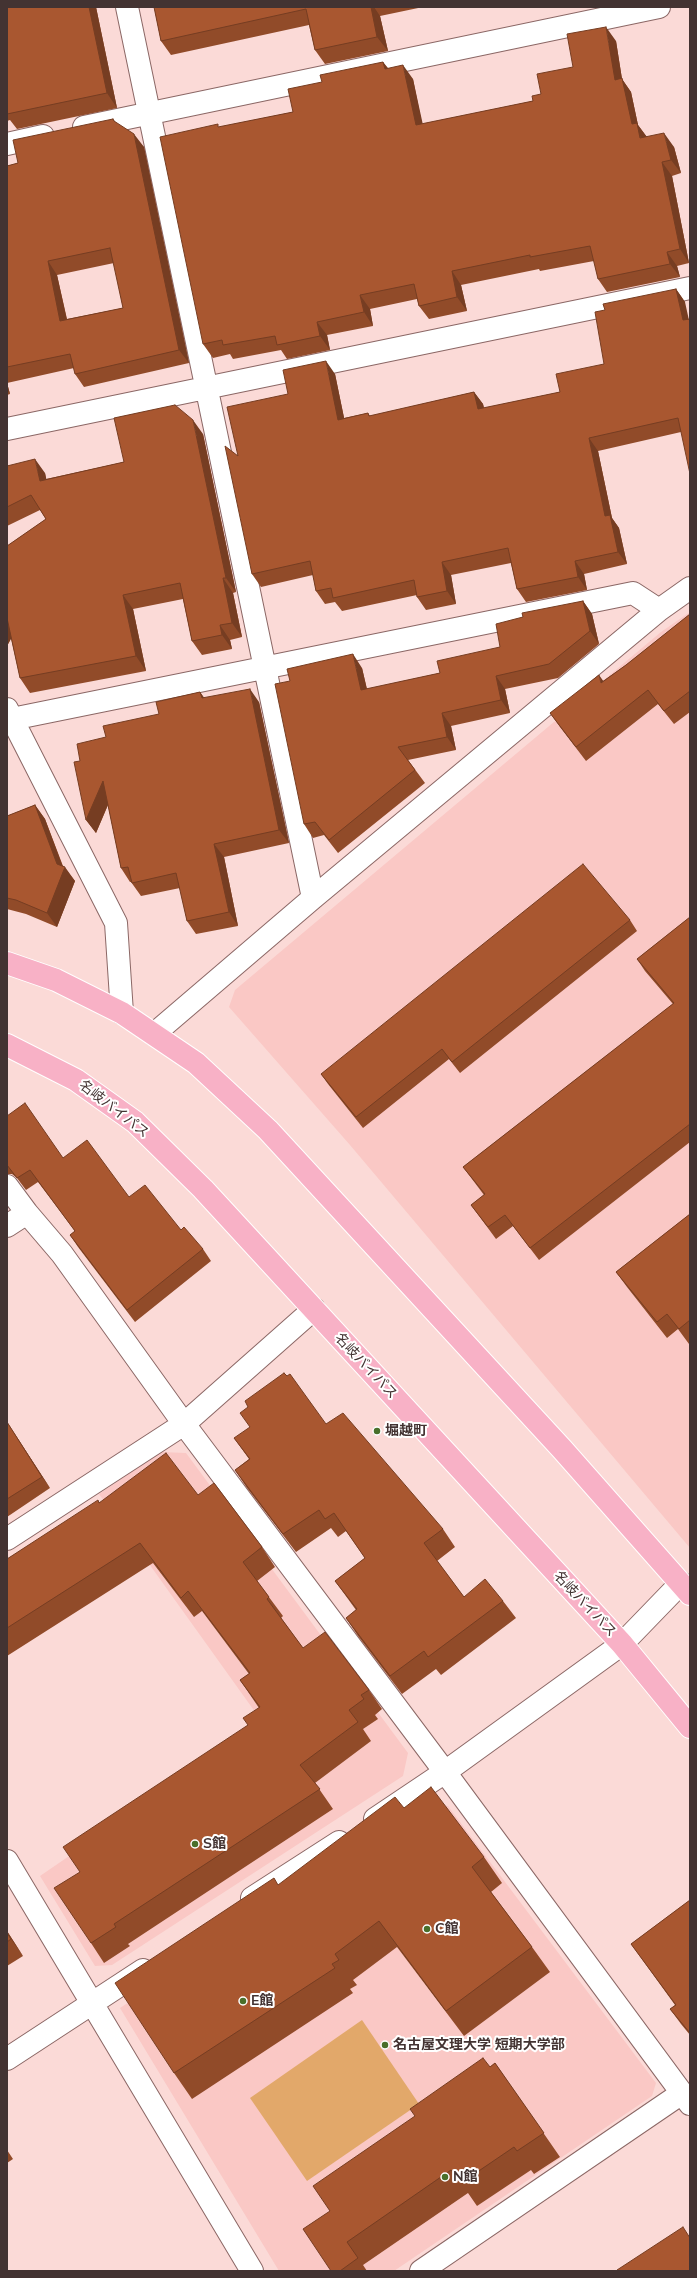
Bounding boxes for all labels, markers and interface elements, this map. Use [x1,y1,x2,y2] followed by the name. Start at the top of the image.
[76,1077,152,1141] street label: 名岐バイパス
[331,1330,401,1402] street label: 名岐バイパス
[385,1423,427,1439] place label: 堀越町
[372,1426,382,1436] marker: 堀越町
[550,1568,620,1640] street label: 名岐バイパス
[203,1836,226,1852] place label: S館
[190,1839,200,1849] marker: S館
[435,1921,459,1937] place label: C館
[422,1924,432,1934] marker: C館
[251,1993,273,2009] place label: E館
[238,1996,248,2006] marker: E館
[393,2037,565,2053] place label: 名古屋文理大学 短期大学部
[380,2040,390,2050] marker: 名古屋文理大学 短期大学部
[453,2169,478,2185] place label: N館
[440,2172,450,2182] marker: N館

